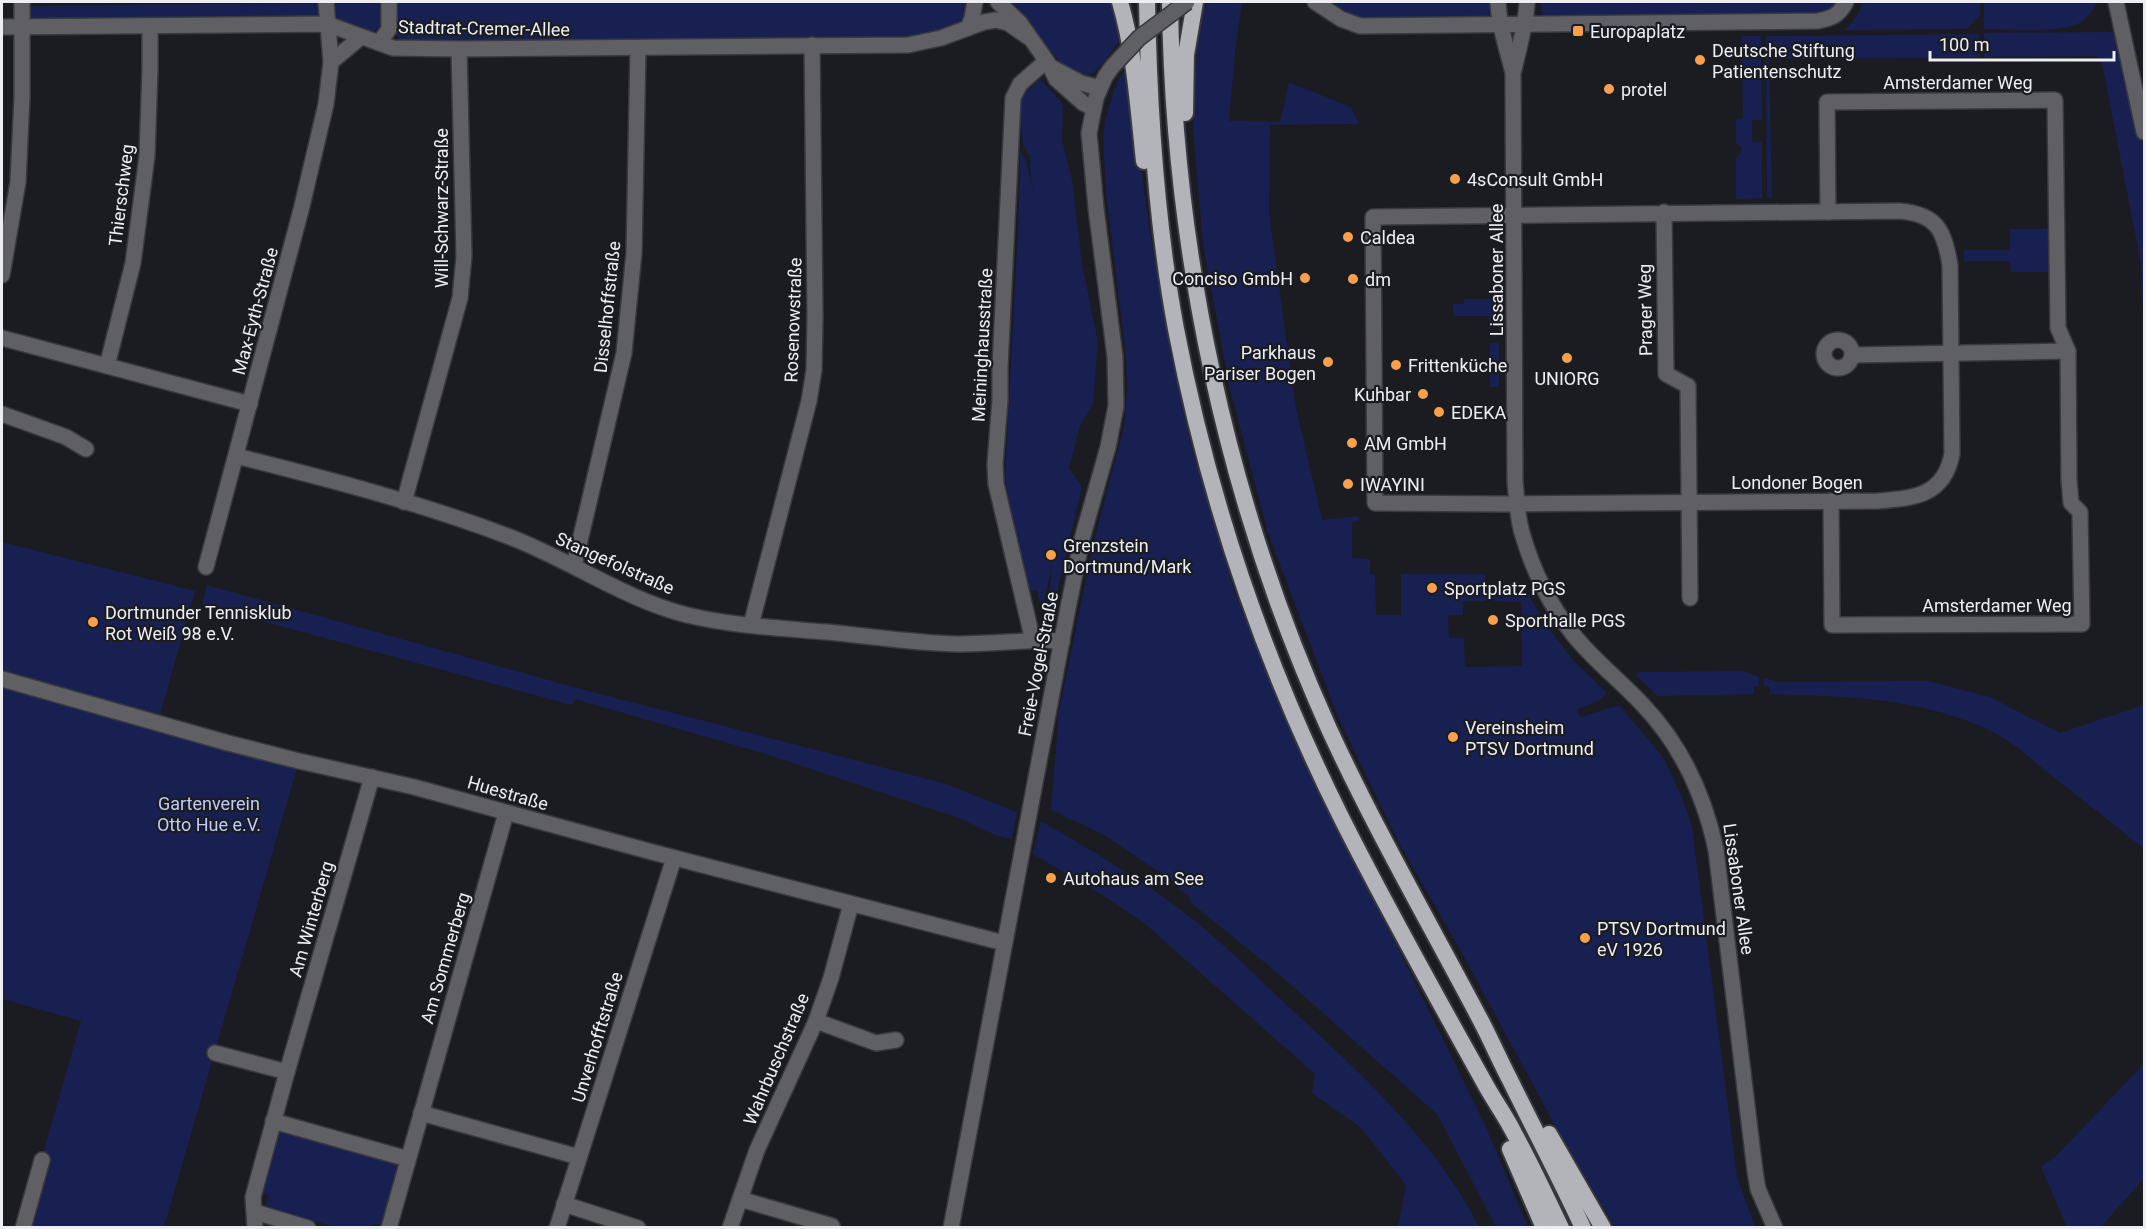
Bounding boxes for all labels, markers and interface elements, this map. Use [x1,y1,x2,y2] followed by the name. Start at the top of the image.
[398,16,570,40] street label: Stadtrat-Cremer-Allee
[1590,21,1685,42] place label: Europaplatz
[1571,24,1585,38] marker: Europaplatz
[1930,24,2114,62] scale bar
[1939,34,1990,55] text: 100 m
[1712,40,1855,82] place label: Deutsche Stiftung Patientenschutz
[1693,53,1707,67] marker: Deutsche Stiftung Patientenschutz
[1883,72,2033,93] street label: Amsterdamer Weg
[1621,79,1667,100] place label: protel
[1602,82,1616,96] marker: protel
[431,128,452,288] street label: Will-Schwarz-Straße
[104,143,138,247] street label: Thierschweg
[1467,169,1603,190] place label: 4sConsult GmbH
[1448,172,1462,186] marker: 4sConsult GmbH
[1486,204,1507,336] street label: Lissaboner Allee
[1360,227,1415,248] place label: Caldea
[1341,230,1355,244] marker: Caldea
[590,240,624,374] street label: Disselhoffstraße
[228,245,282,377] street label: Max-Eyth-Straße
[780,257,806,383] street label: Rosenowstraße
[1634,264,1656,356] street label: Prager Weg
[967,268,997,422] street label: Meininghausstraße
[1172,268,1293,289] place label: Conciso GmbH
[1365,269,1391,290] place label: dm
[1298,271,1312,285] marker: Conciso GmbH
[1346,272,1360,286] marker: dm
[1204,342,1316,384] place label: Parkhaus Pariser Bogen
[1560,351,1574,365] marker: UNIORG
[1321,355,1335,369] marker: Parkhaus Pariser Bogen
[1408,355,1507,376] place label: Frittenküche
[1389,358,1403,372] marker: Frittenküche
[1534,368,1600,389] place label: UNIORG
[1354,384,1411,405] place label: Kuhbar
[1416,387,1430,401] marker: Kuhbar
[1451,402,1507,423] place label: EDEKA
[1432,405,1446,419] marker: EDEKA
[1364,433,1447,454] place label: AM GmbH
[1345,436,1359,450] marker: AM GmbH
[1731,472,1863,493] street label: Londoner Bogen
[1360,474,1425,495] place label: IWAYINI
[1341,477,1355,491] marker: IWAYINI
[552,527,678,599] street label: Stangefolstraße
[1063,535,1192,577] place label: Grenzstein Dortmund/Mark
[1044,548,1058,562] marker: Grenzstein Dortmund/Mark
[1444,578,1566,599] place label: Sportplatz PGS
[1425,581,1439,595] marker: Sportplatz PGS
[1014,590,1062,738] street label: Freie-Vogel-Straße
[1922,595,2072,616] street label: Amsterdamer Weg
[105,602,292,644] place label: Dortmunder Tennisklub Rot Weiß 98 e.V.
[1505,610,1626,631] place label: Sporthalle PGS
[1486,613,1500,627] marker: Sporthalle PGS
[86,615,100,629] marker: Dortmunder Tennisklub Rot Weiß 98 e.V.
[1465,717,1594,759] place label: Vereinsheim PTSV Dortmund
[1446,730,1460,744] marker: Vereinsheim PTSV Dortmund
[465,771,551,815] street label: Huestraße
[157,793,261,835] park label: Gartenverein Otto Hue e.V.
[1719,822,1759,956] street label: Lissaboner Allee
[284,859,338,979] street label: Am Winterberg
[1063,868,1204,889] place label: Autohaus am See
[1044,871,1058,885] marker: Autohaus am See
[416,890,474,1026] street label: Am Sommerberg
[1597,918,1726,960] place label: PTSV Dortmund eV 1926
[1578,931,1592,945] marker: PTSV Dortmund eV 1926
[567,969,627,1105] street label: Unverhofftstraße
[739,990,813,1128] street label: Wahrbuschstraße

